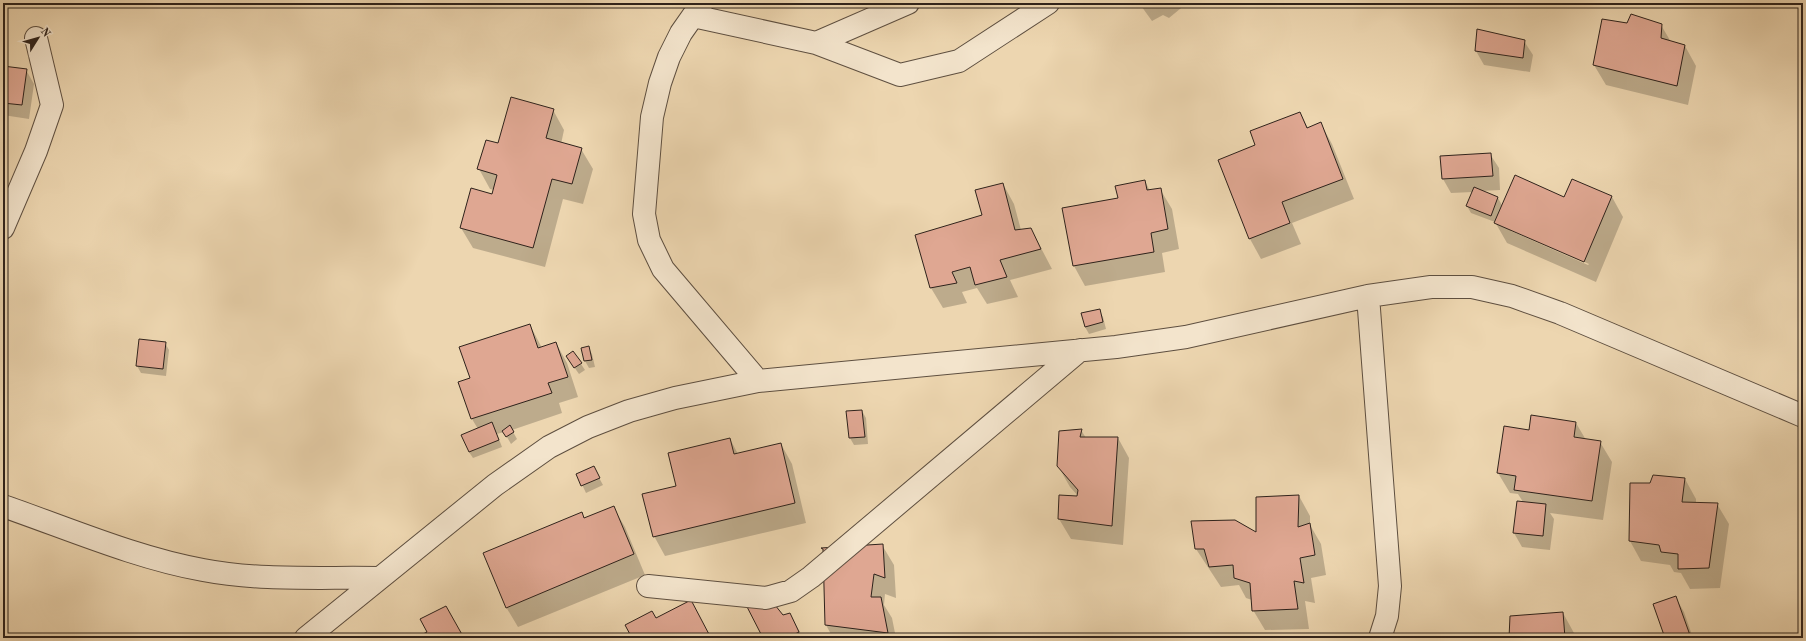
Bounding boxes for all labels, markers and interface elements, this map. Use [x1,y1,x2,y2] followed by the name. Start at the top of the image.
[18,18,58,58] north arrow
[38,26,52,40] text: N

